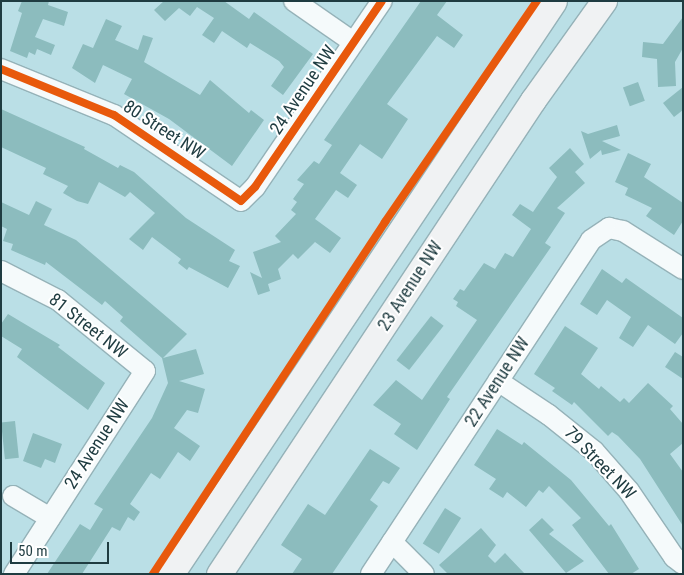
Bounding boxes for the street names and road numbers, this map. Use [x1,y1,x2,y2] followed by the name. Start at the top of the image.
[265,41,341,139] street label: 24 Avenue NW
[119,96,209,164] street label: 80 Street NW
[373,237,447,335] street label: 23 Avenue NW
[45,289,131,363] street label: 81 Street NW
[460,333,534,431] street label: 22 Avenue NW
[60,395,134,493] street label: 24 Avenue NW
[560,422,640,504] street label: 79 Street NW

